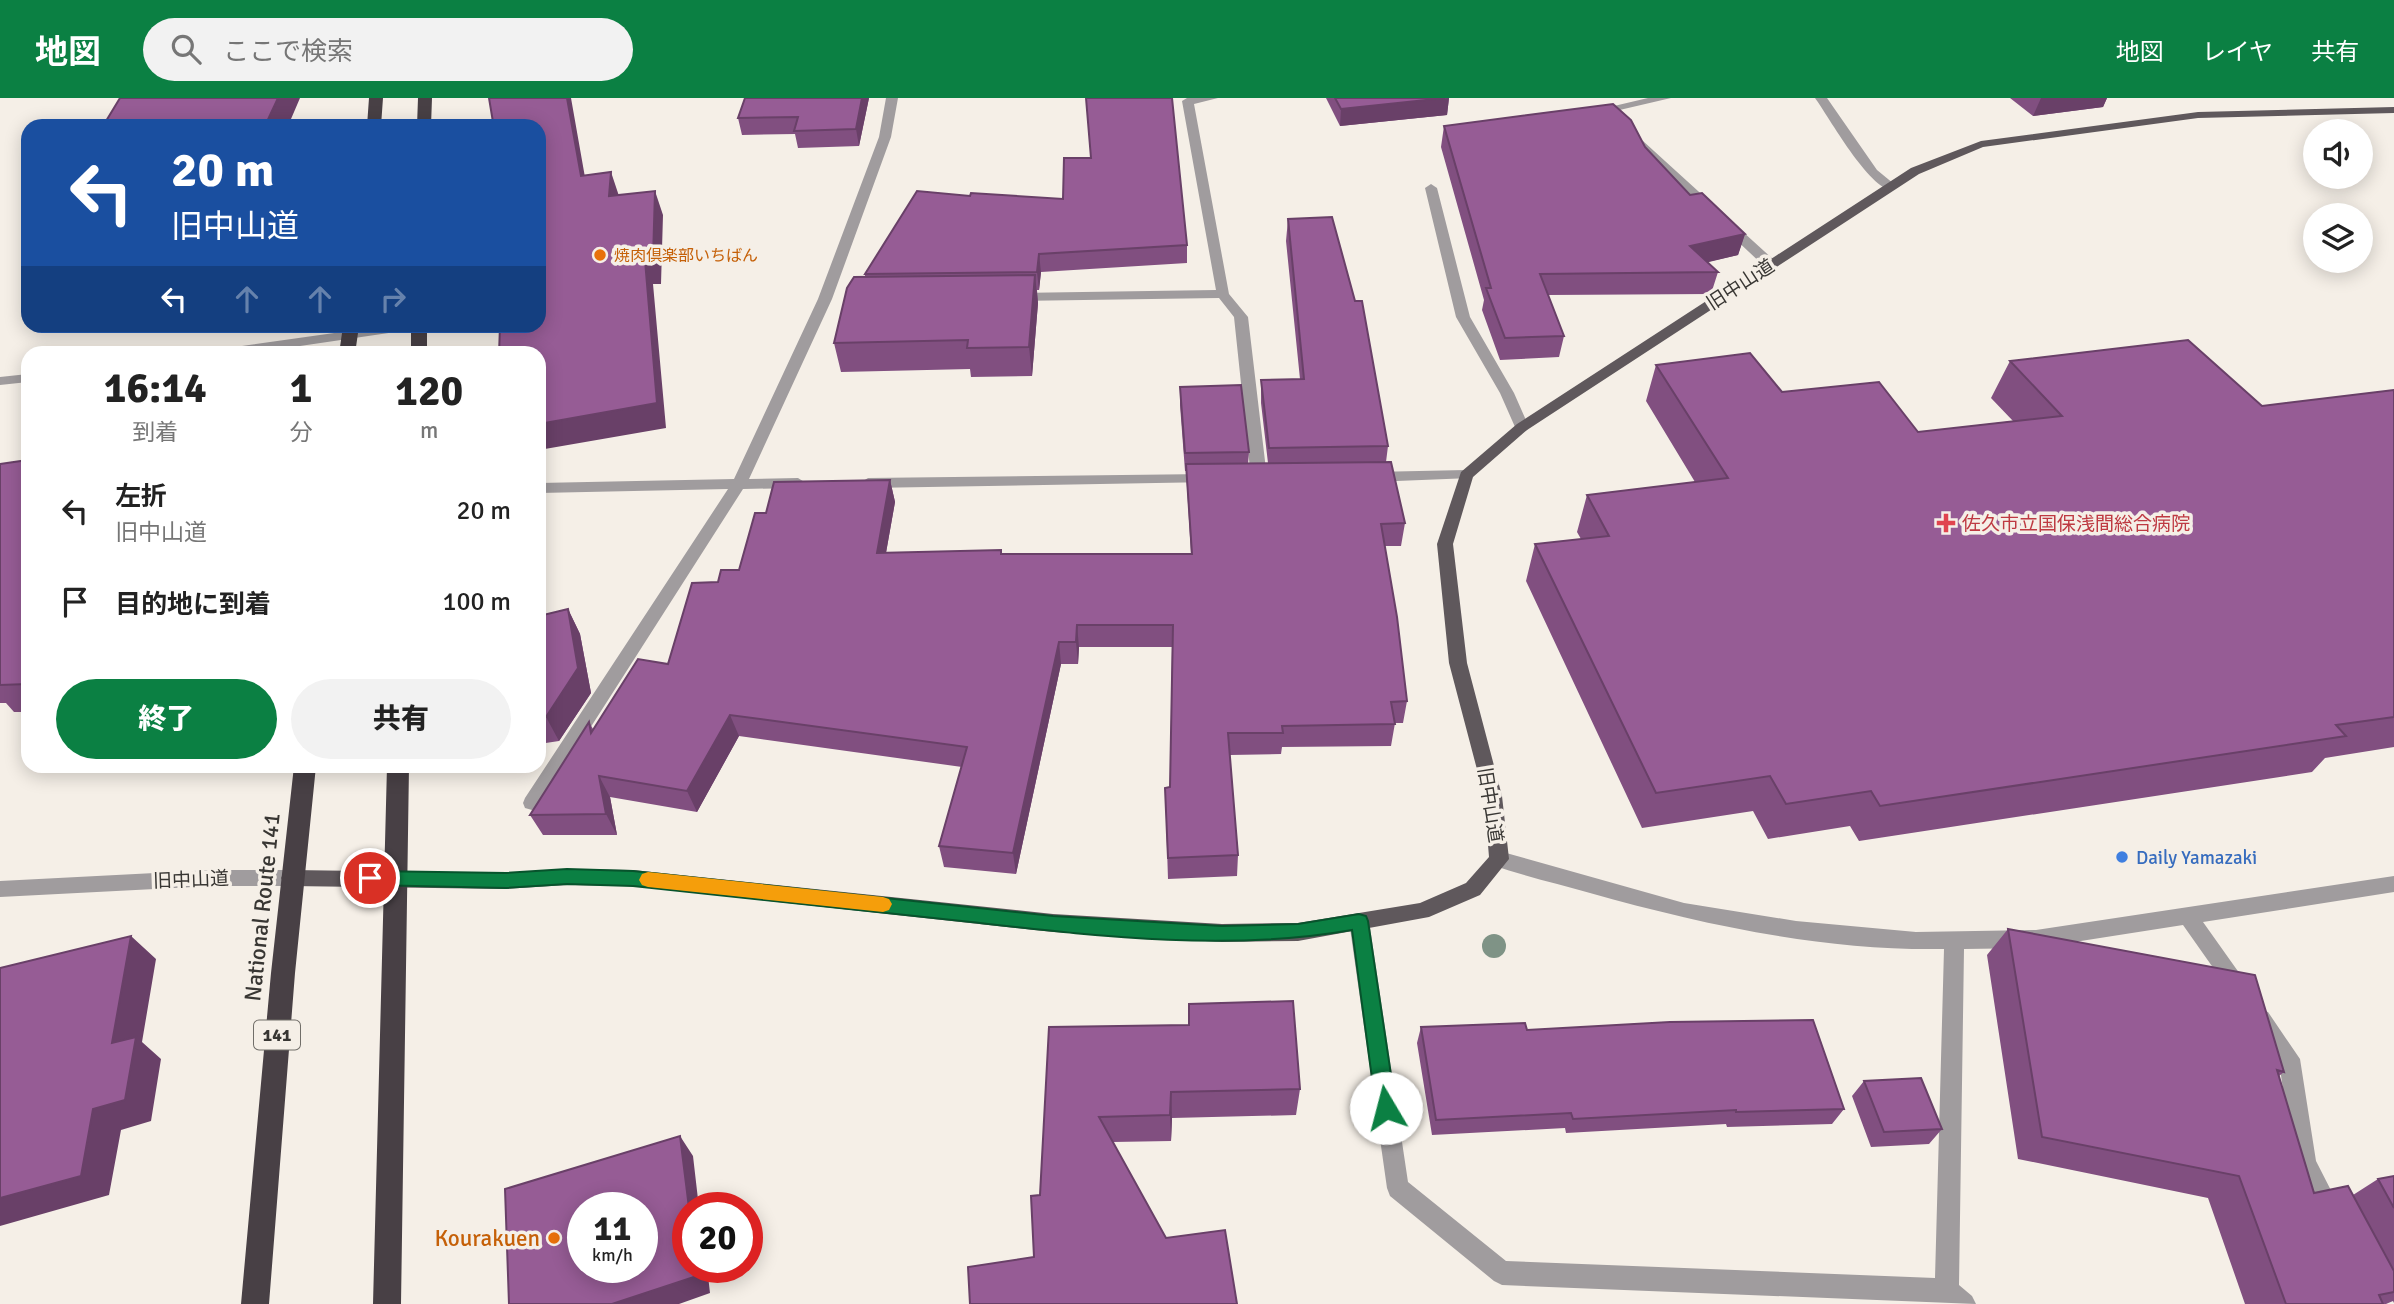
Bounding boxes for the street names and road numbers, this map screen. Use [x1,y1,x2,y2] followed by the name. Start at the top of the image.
[1702,254,1779,316] street label: 旧中山道
[1472,766,1508,845] street label: 旧中山道
[238,811,287,1003] street label: National Route 141
[153,867,229,893] street label: 旧中山道
[254,1020,300,1050] road number: 141

